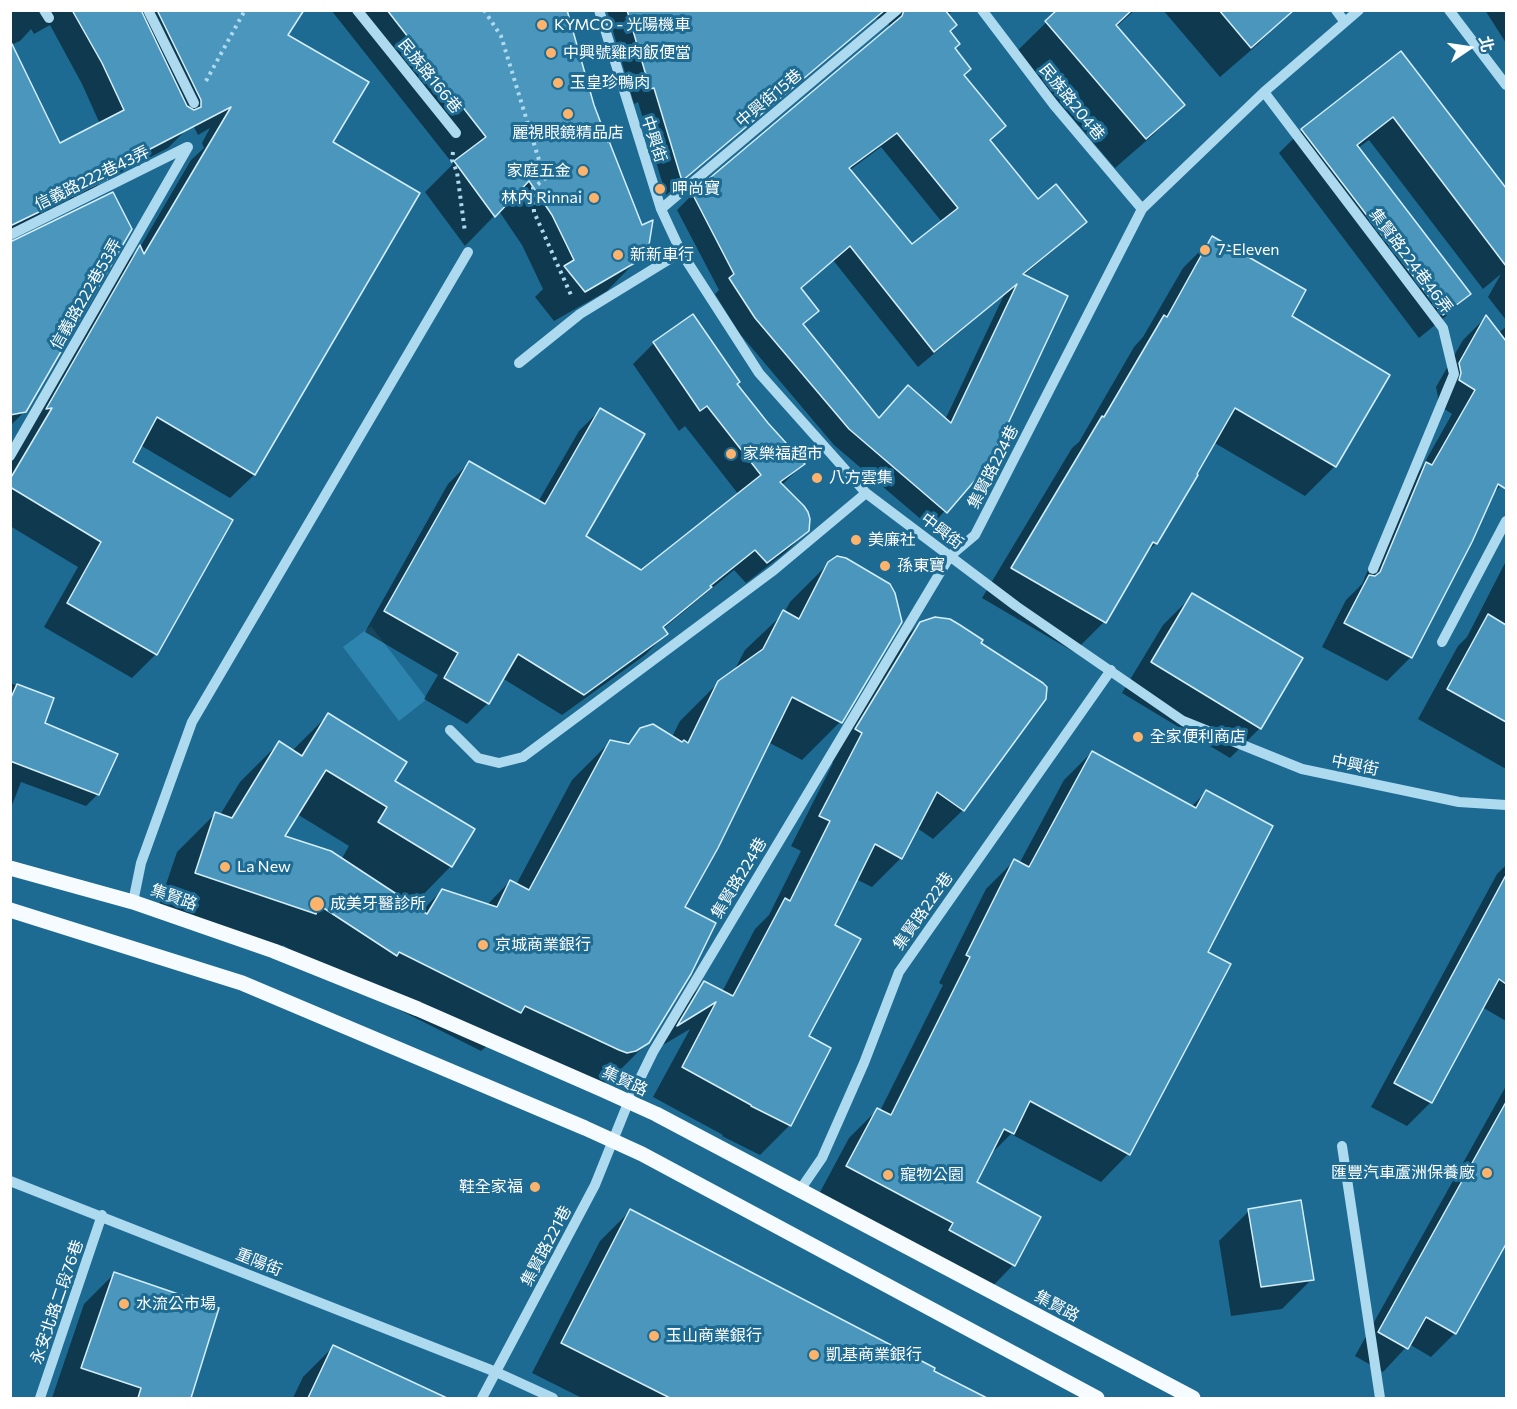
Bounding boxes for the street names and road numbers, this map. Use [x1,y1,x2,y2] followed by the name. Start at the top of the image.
[394,35,466,117] street label: 民族路166巷
[1035,60,1109,144] street label: 民族路204巷
[732,65,806,131] street label: 中興街15巷
[637,113,671,165] street label: 中興街
[31,142,153,214] street label: 信義路222巷43弄
[1365,205,1457,317] street label: 集賢路224巷46弄
[46,235,126,353] street label: 信義路222巷53弄
[964,422,1022,512] street label: 集賢路224巷
[917,509,967,553] street label: 中興街
[1330,751,1380,779] street label: 中興街
[707,834,771,922] street label: 集賢路224巷
[889,868,957,954] street label: 集賢路222巷
[148,880,200,914] street label: 集賢路
[599,1062,651,1100] street label: 集賢路
[517,1202,575,1290] street label: 集賢路221巷
[27,1237,87,1367] street label: 永安北路二段76巷
[233,1244,285,1280] street label: 重陽街
[1031,1286,1083,1326] street label: 集賢路

